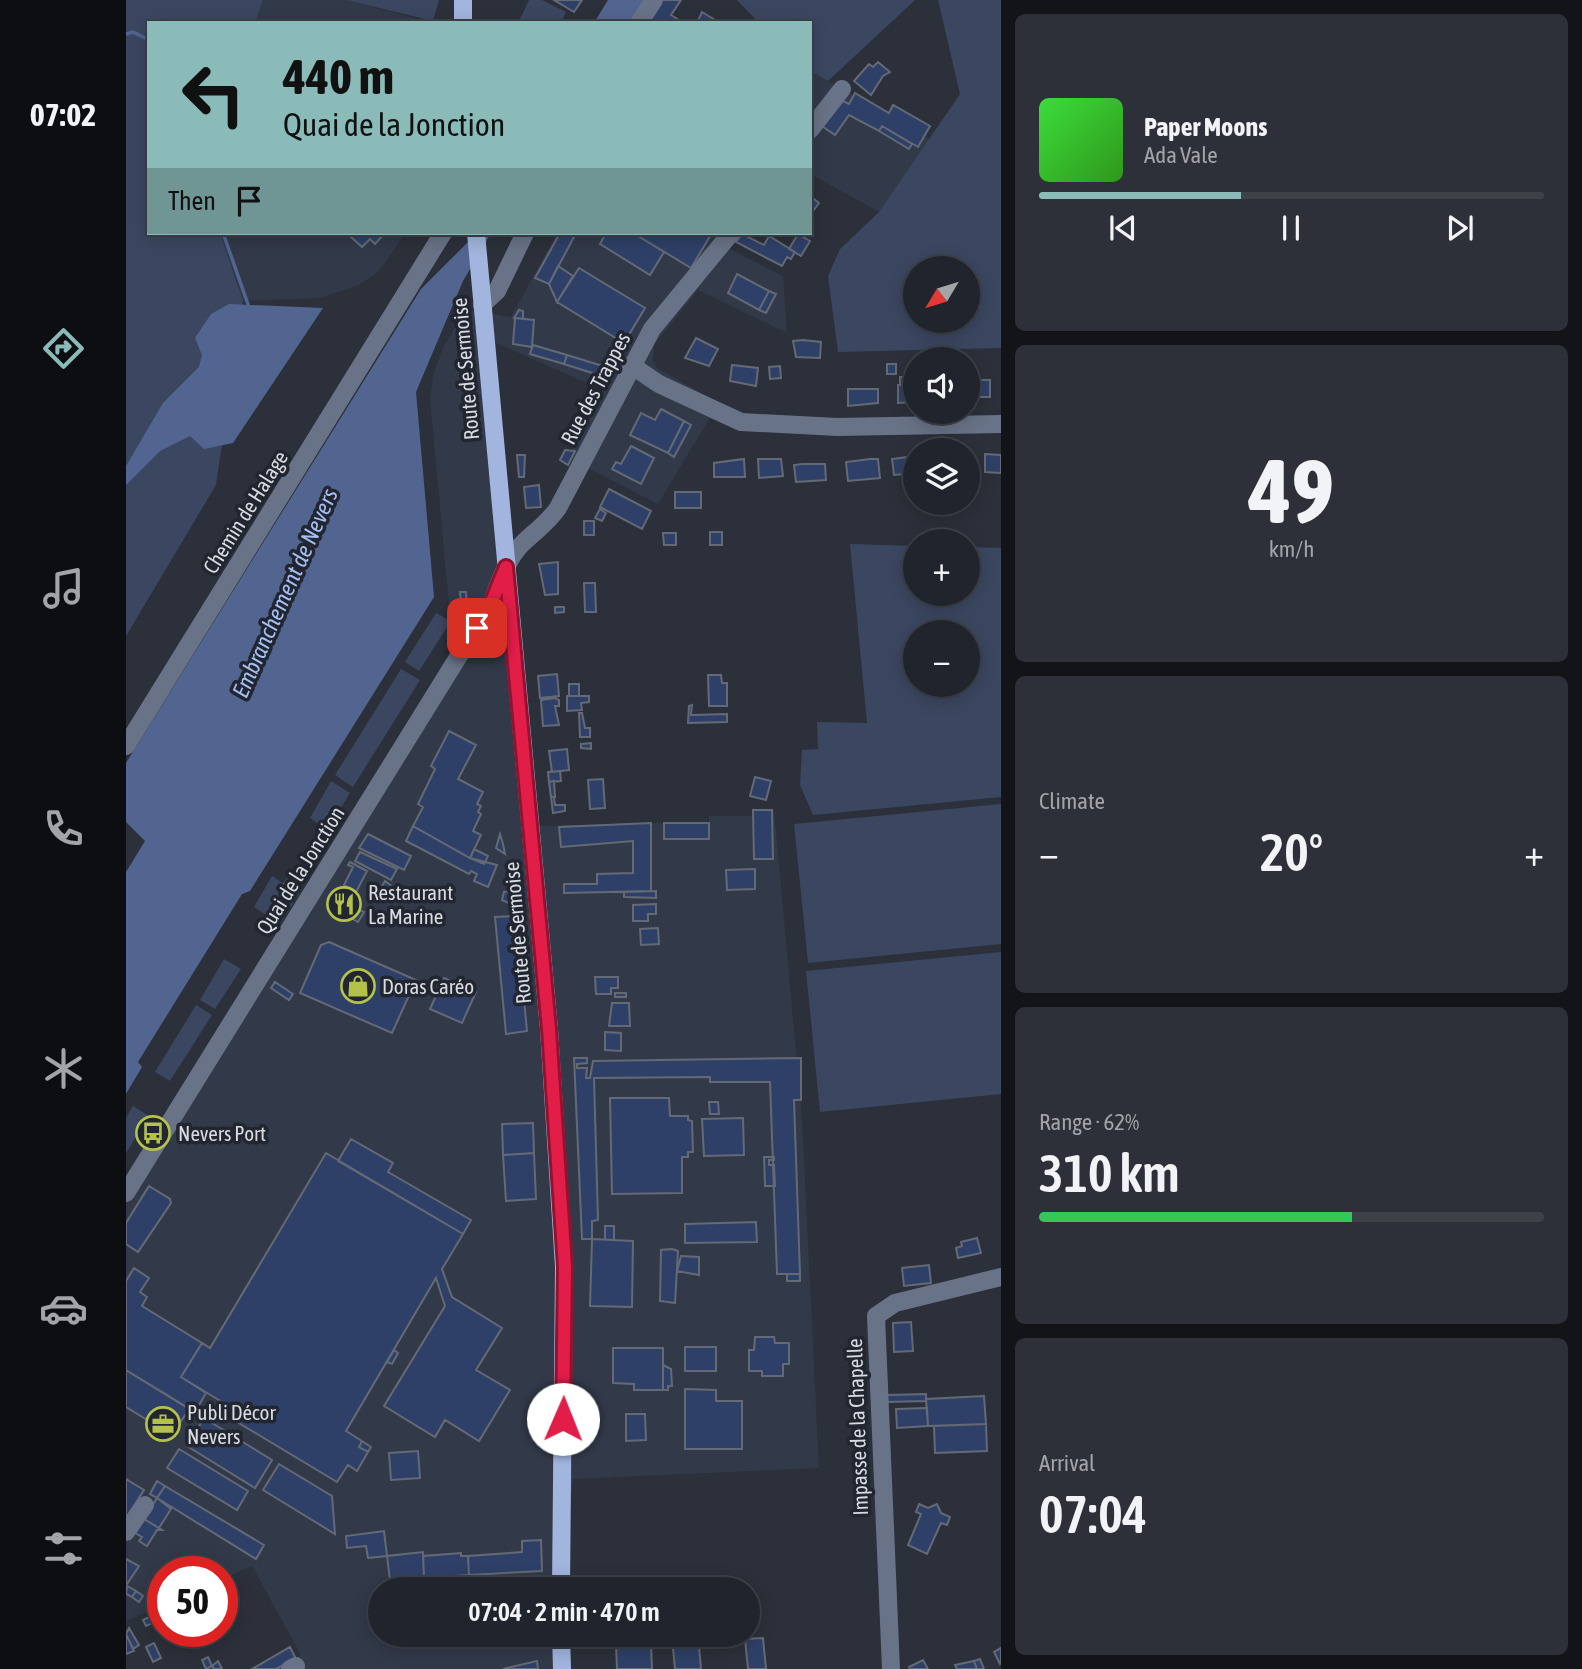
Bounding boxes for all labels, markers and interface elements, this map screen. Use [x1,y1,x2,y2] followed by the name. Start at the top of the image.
[283,48,394,104] text: 440 m
[168,49,259,140] icon: left
[30,96,96,133] text: 07:02
[283,106,505,143] text: Quai de la Jonction
[1144,112,1267,142] text: Paper Moons
[1144,142,1218,168] text: Ada Vale
[230,182,268,220] icon: arrive
[168,186,216,216] text: Then
[1104,209,1142,247] icon: previous
[1272,209,1310,247] icon: pause
[1441,209,1479,247] icon: next
[903,256,980,332] north arrow
[903,256,980,697] map controls
[447,297,483,441] street label: Route de Sermoise
[39,324,88,373] icon: directions
[555,328,635,448] street label: Rue des Trappes
[903,347,980,424] button: sound
[903,438,980,515] button: layers
[1249,438,1334,542] text: 49
[198,446,292,578] street label: Chemin de Halage
[227,484,343,702] water label: Embranchement de Nevers
[903,529,980,606] button: +
[1269,536,1314,562] text: km/h
[39,564,88,613] icon: music
[447,598,507,658] pin
[458,609,496,647] icon: arrive
[903,620,980,697] button: −
[1039,788,1105,814] text: Climate
[251,802,349,938] street label: Quai de la Jonction
[39,804,88,853] icon: phone
[1260,822,1323,882] text: 20°
[1039,831,1059,874] text: −
[1524,831,1544,874] text: +
[499,861,535,1005] street label: Route de Sermoise
[368,880,453,928] place label: Restaurant La Marine
[325,885,363,923] restaurant icon: Restaurant La Marine
[339,967,377,1005] shop icon: Doras Caréo
[382,974,474,998] place label: Doras Caréo
[39,1044,88,1093] icon: climate
[1039,1109,1139,1135] text: Range · 62%
[134,1114,172,1152] bus stop icon: Nevers Port
[178,1121,266,1145] place label: Nevers Port
[1039,1143,1180,1203] text: 310 km
[39,1284,88,1333] icon: car
[842,1338,872,1516] street label: Impasse de la Chapelle
[526,1382,600,1456] position arrow
[187,1400,276,1448] place label: Publi Décor Nevers
[144,1405,182,1443] office icon: Publi Décor Nevers
[1039,1450,1095,1476] text: Arrival
[1039,1484,1147,1544] text: 07:04
[39,1524,88,1573] icon: filters
[147,1556,238,1647] speed limit sign: 50
[468,1597,660,1627] text: 07:04 · 2 min · 470 m

